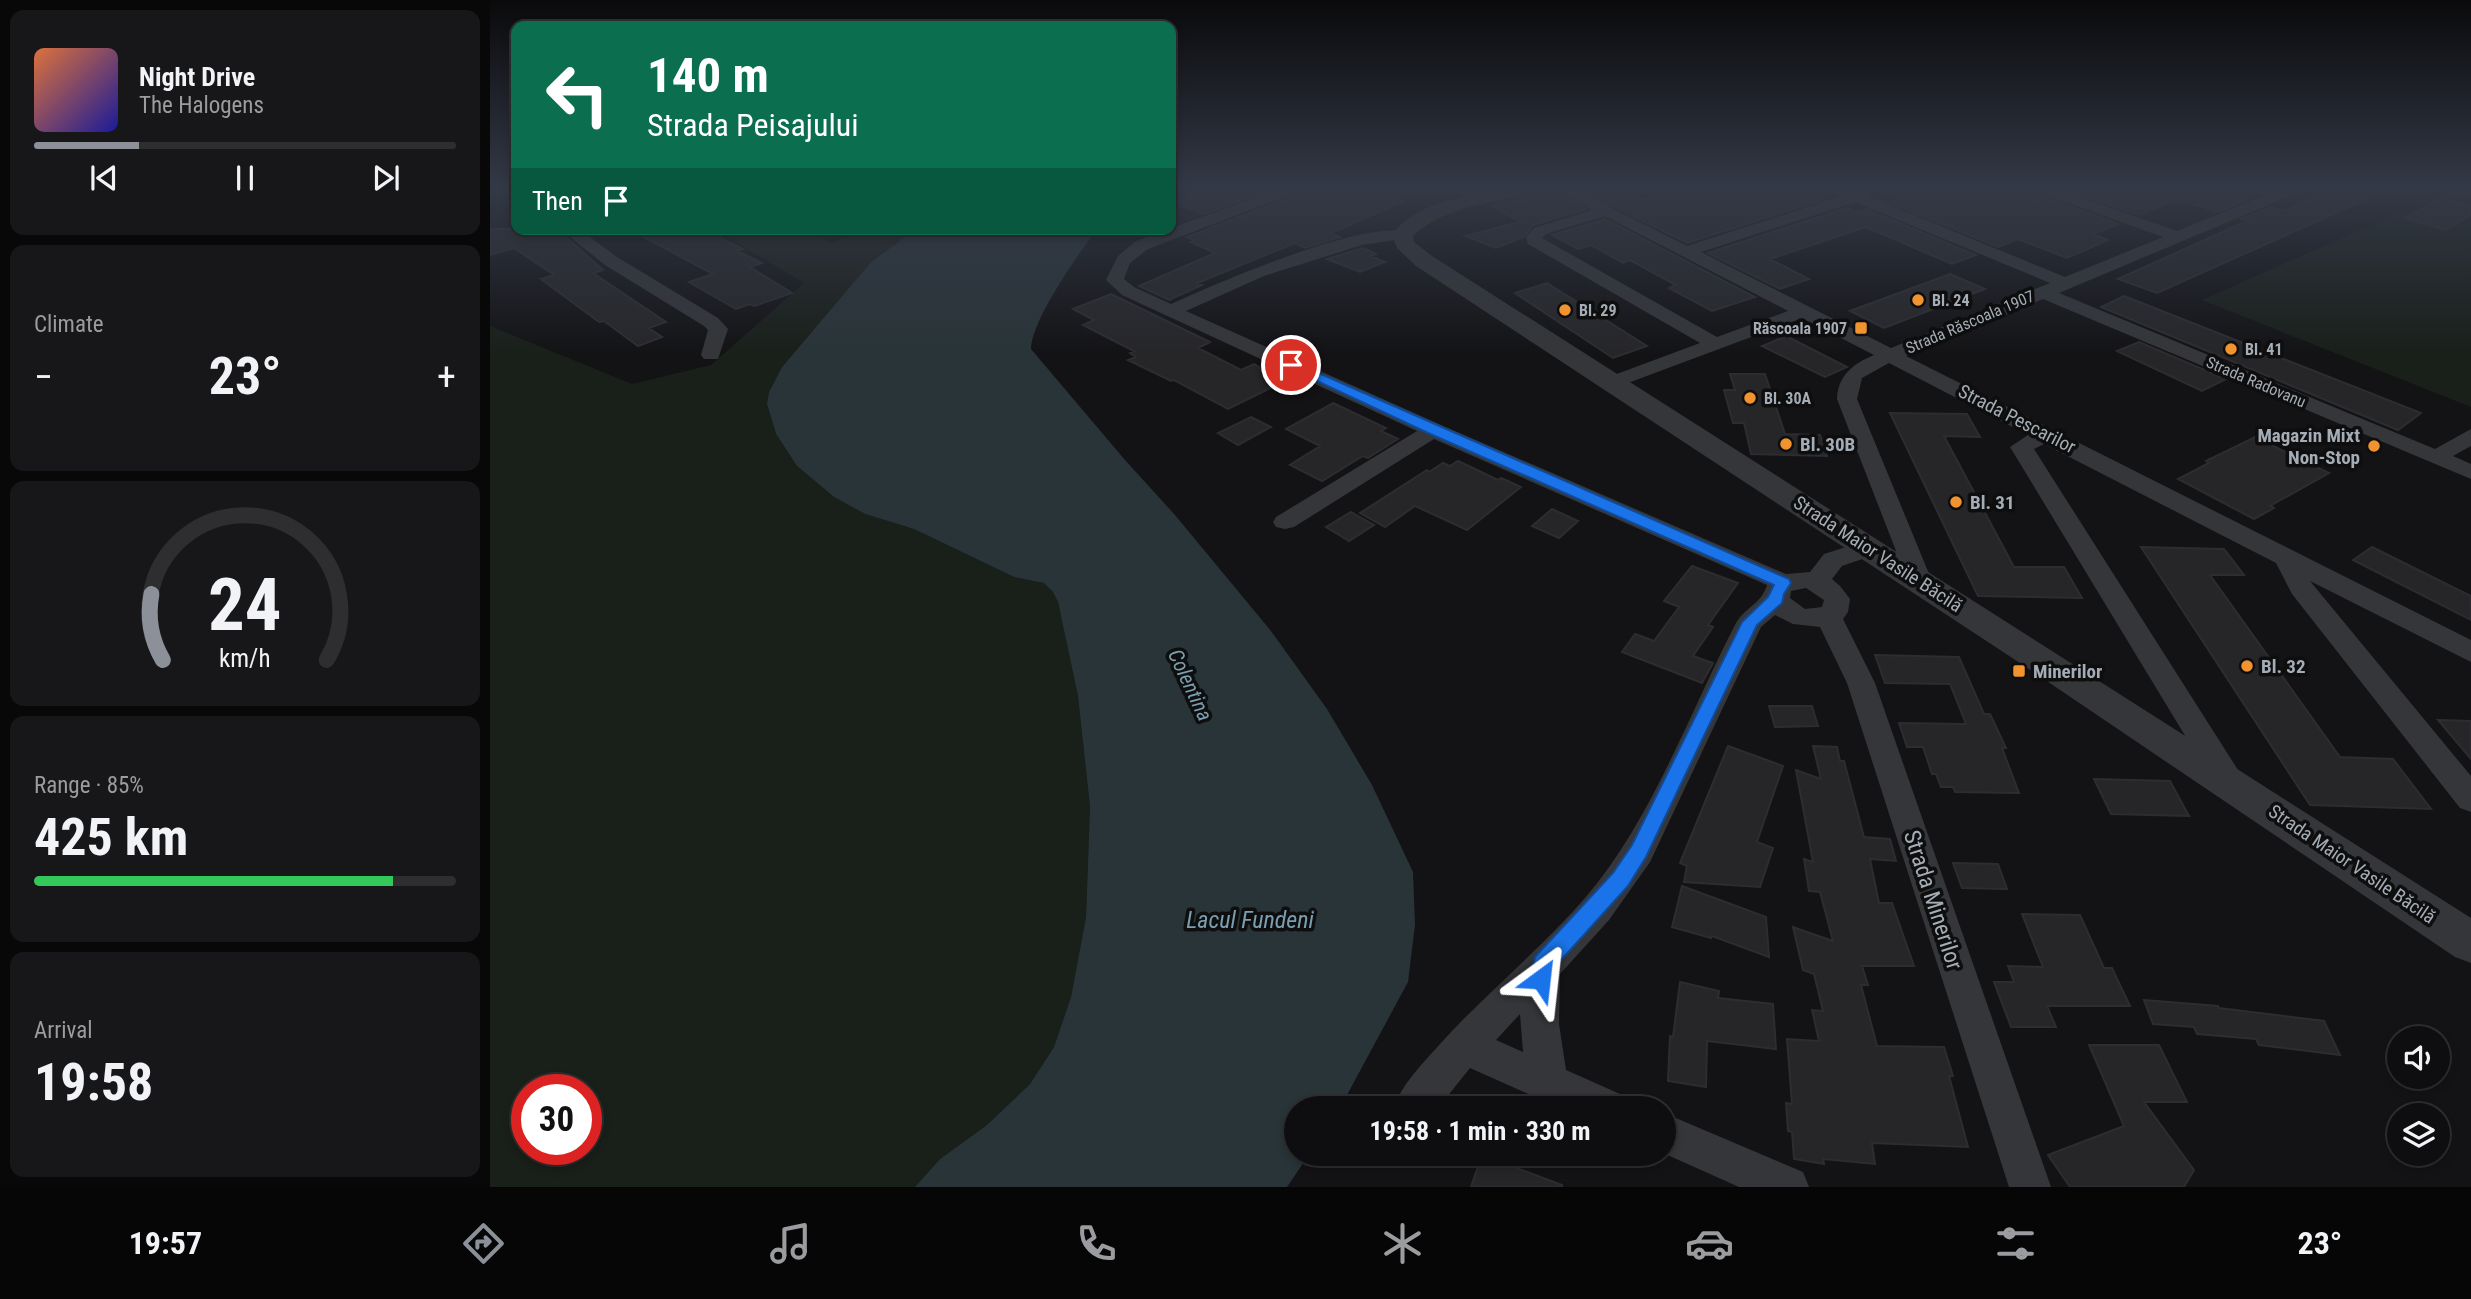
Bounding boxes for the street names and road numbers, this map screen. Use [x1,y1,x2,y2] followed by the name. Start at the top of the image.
[1903,286,2037,358] street label: Strada Răscoala 1907
[2203,352,2309,412] street label: Strada Radovanu
[1954,380,2080,459] street label: Strada Pescarilor
[1789,491,1967,617] street label: Strada Maior Vasile Băcilă
[2264,800,2440,928] street label: Strada Maior Vasile Băcilă
[1898,827,1968,973] street label: Strada Minerilor

